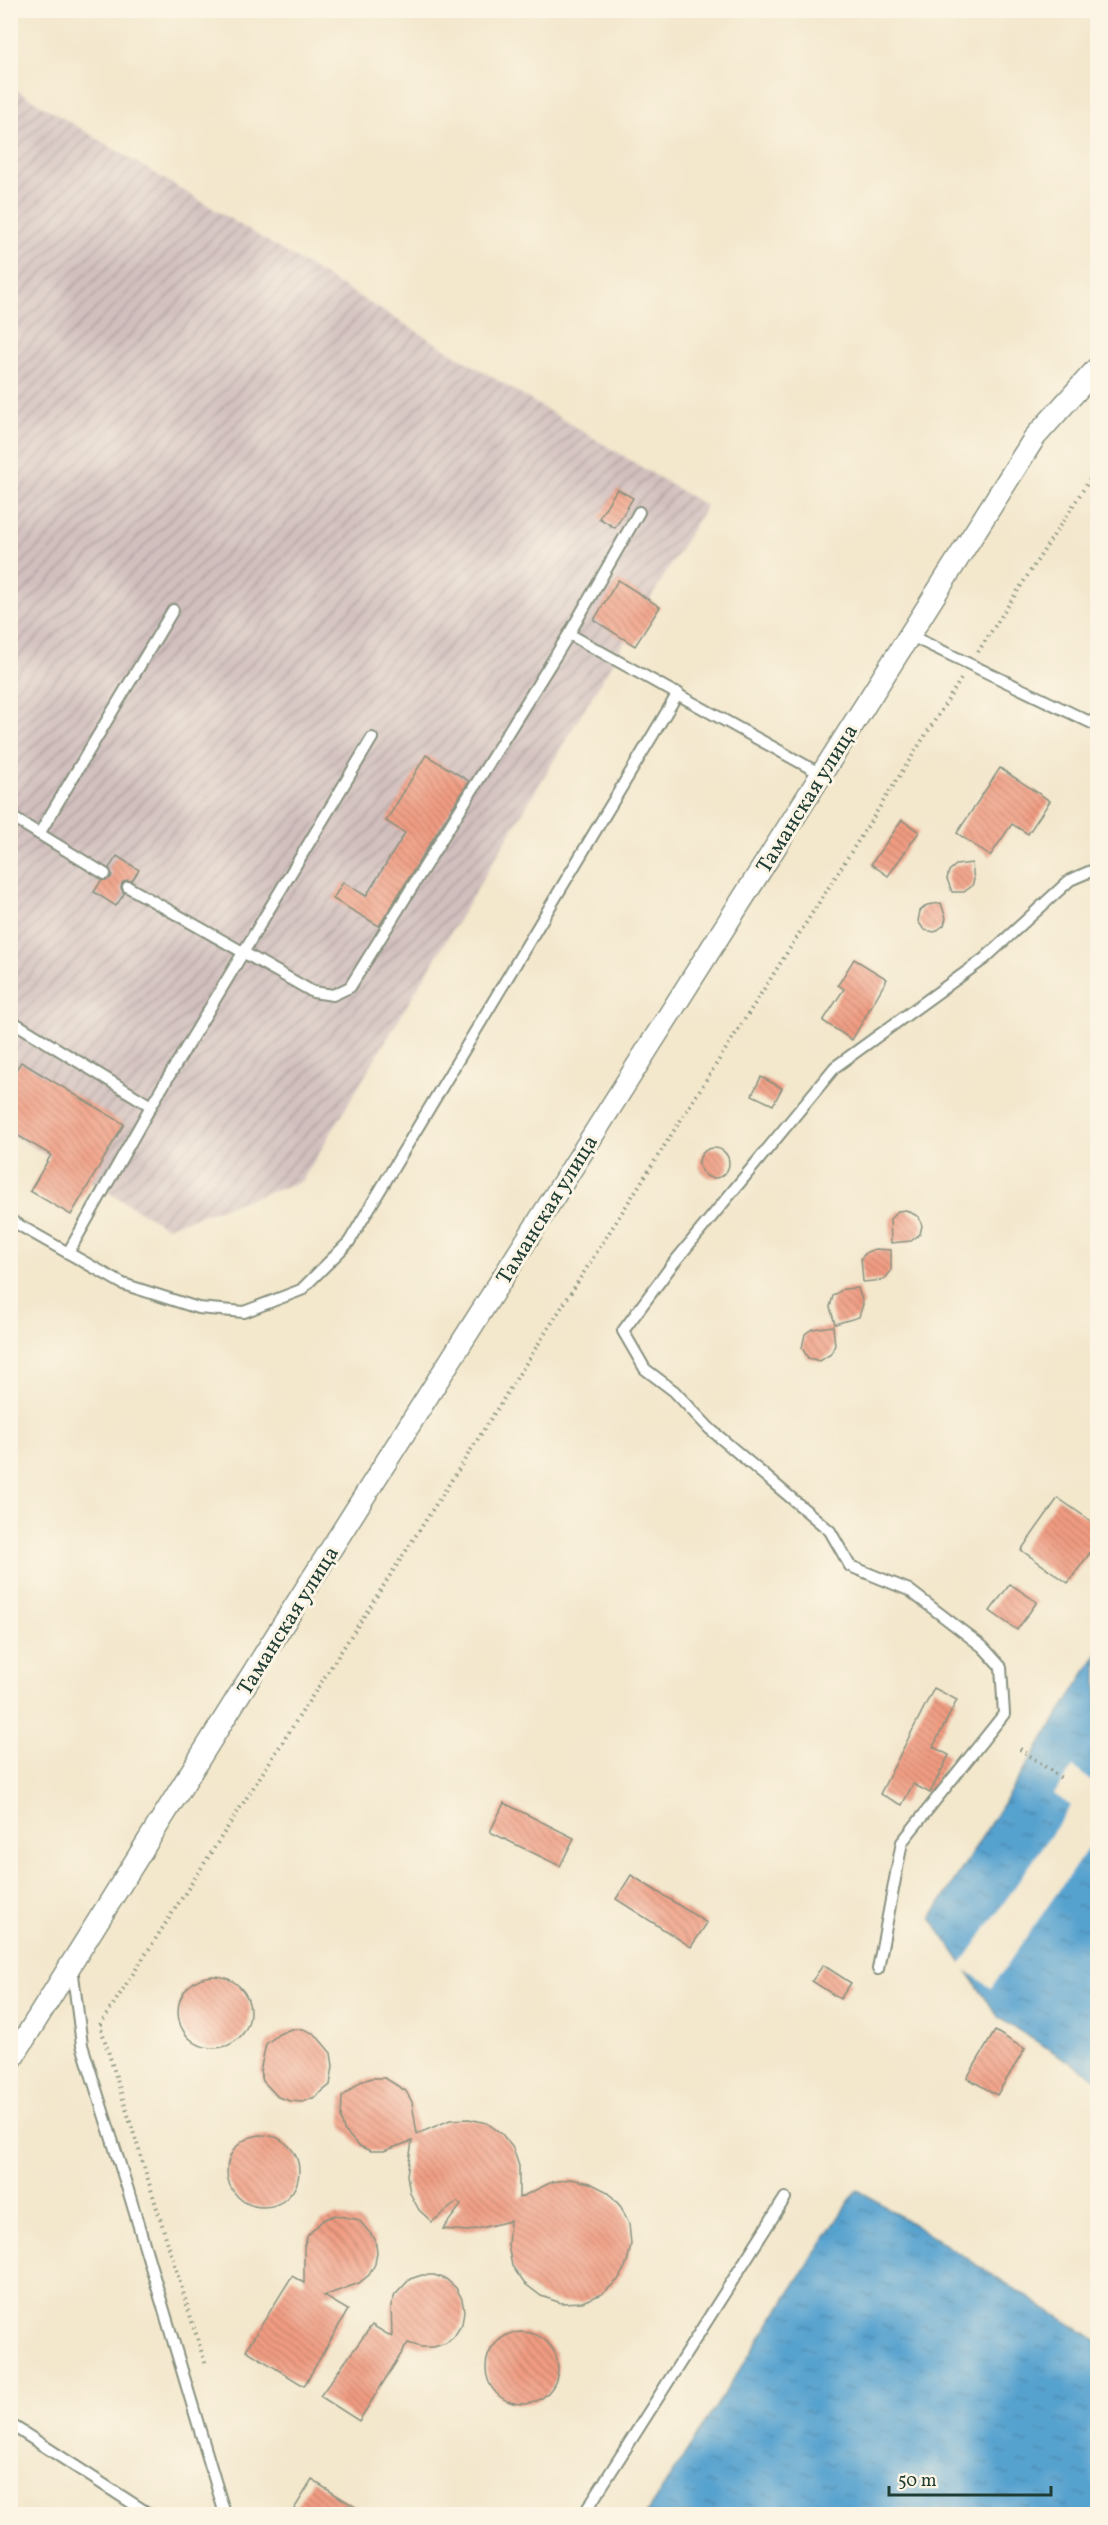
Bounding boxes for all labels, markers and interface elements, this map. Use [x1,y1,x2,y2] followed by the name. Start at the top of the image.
[750,719,867,880] street label: Таманская улица
[490,1130,607,1291] street label: Таманская улица
[231,1541,348,1702] street label: Таманская улица
[889,2459,1051,2497] scale bar
[898,2469,937,2494] text: 50 m

